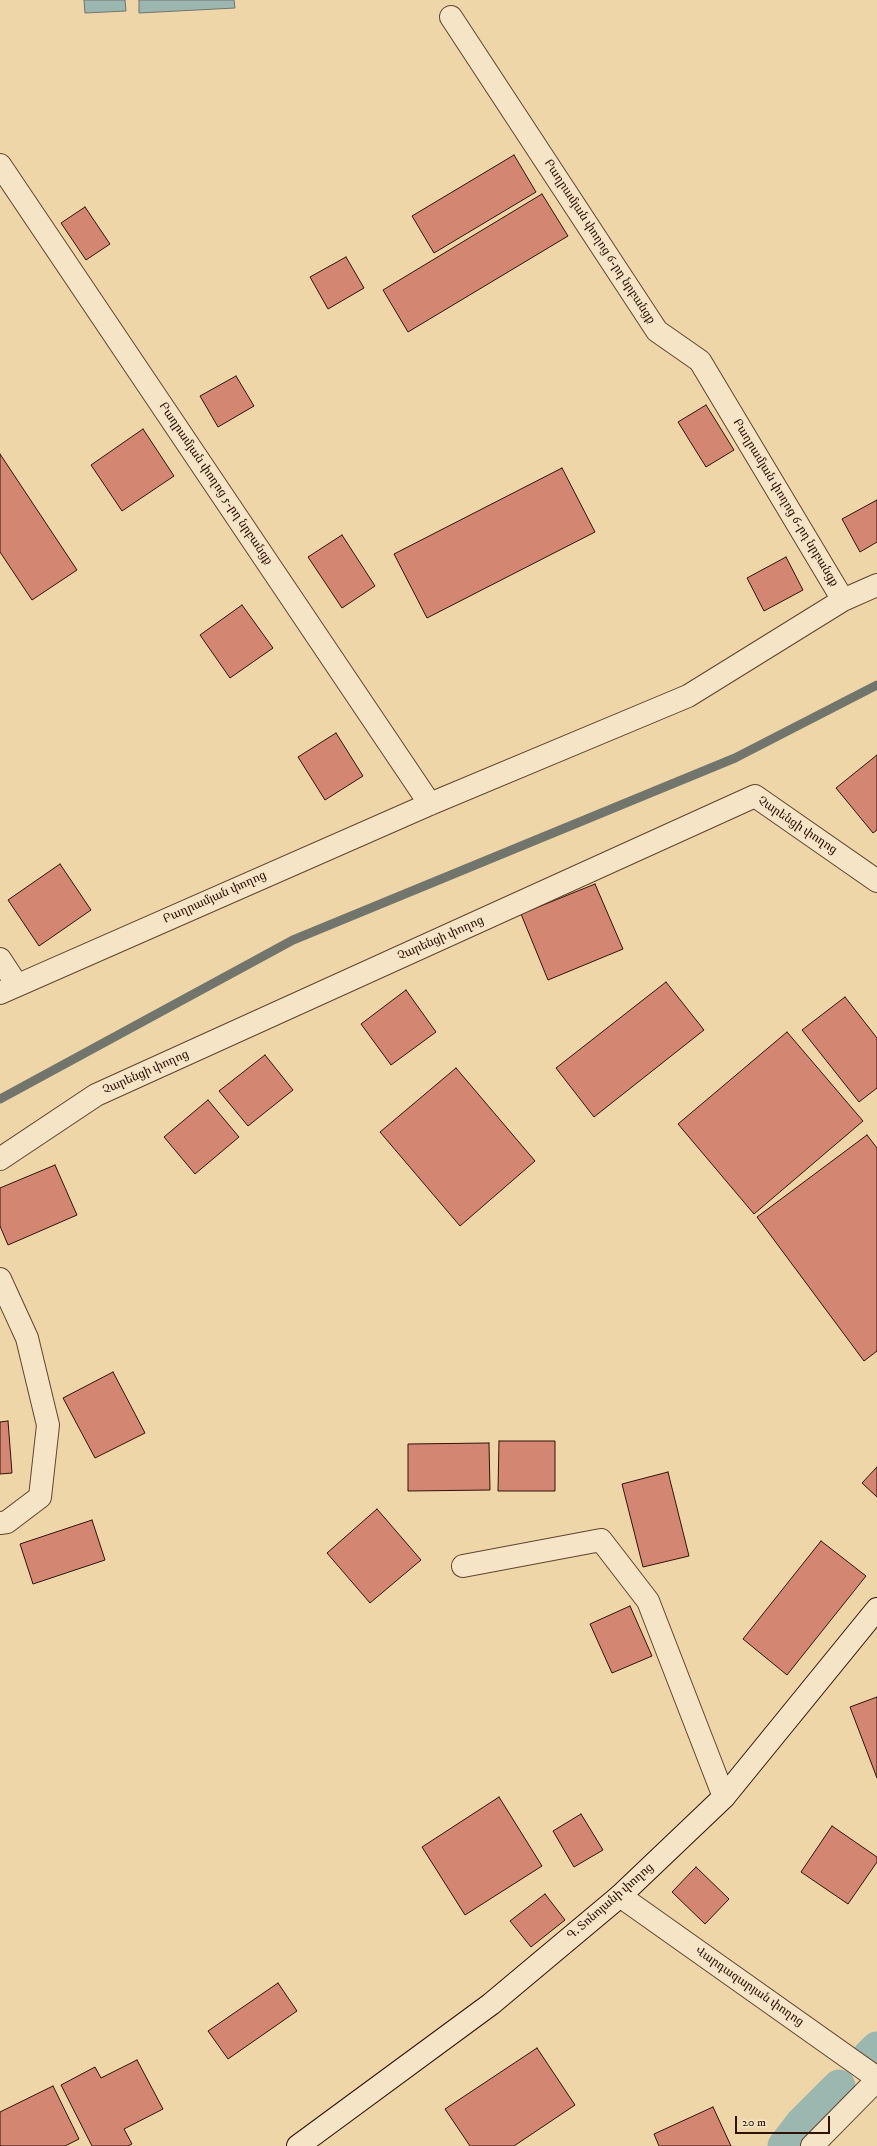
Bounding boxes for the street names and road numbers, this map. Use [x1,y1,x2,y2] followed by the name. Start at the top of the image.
[540,157,658,327] street label: Բաղրամյան փողոց 6-րդ նրբանցք
[155,400,275,568] street label: Բաղրամյան փողոց 5-րդ նրբանցք
[729,416,841,590] street label: Բաղրամյան փողոց 6-րդ նրբանցք
[755,794,839,858] street label: Չարենցի փողոց
[161,869,269,927] street label: Բաղրամյան փողոց
[396,914,486,964] street label: Չարենցի փողոց
[101,1048,191,1098] street label: Չարենցի փողոց
[565,1861,657,1943] street label: Գ. Տոնոյանի փողոց
[692,1944,806,2030] street label: Վարդազարյան փողոց

